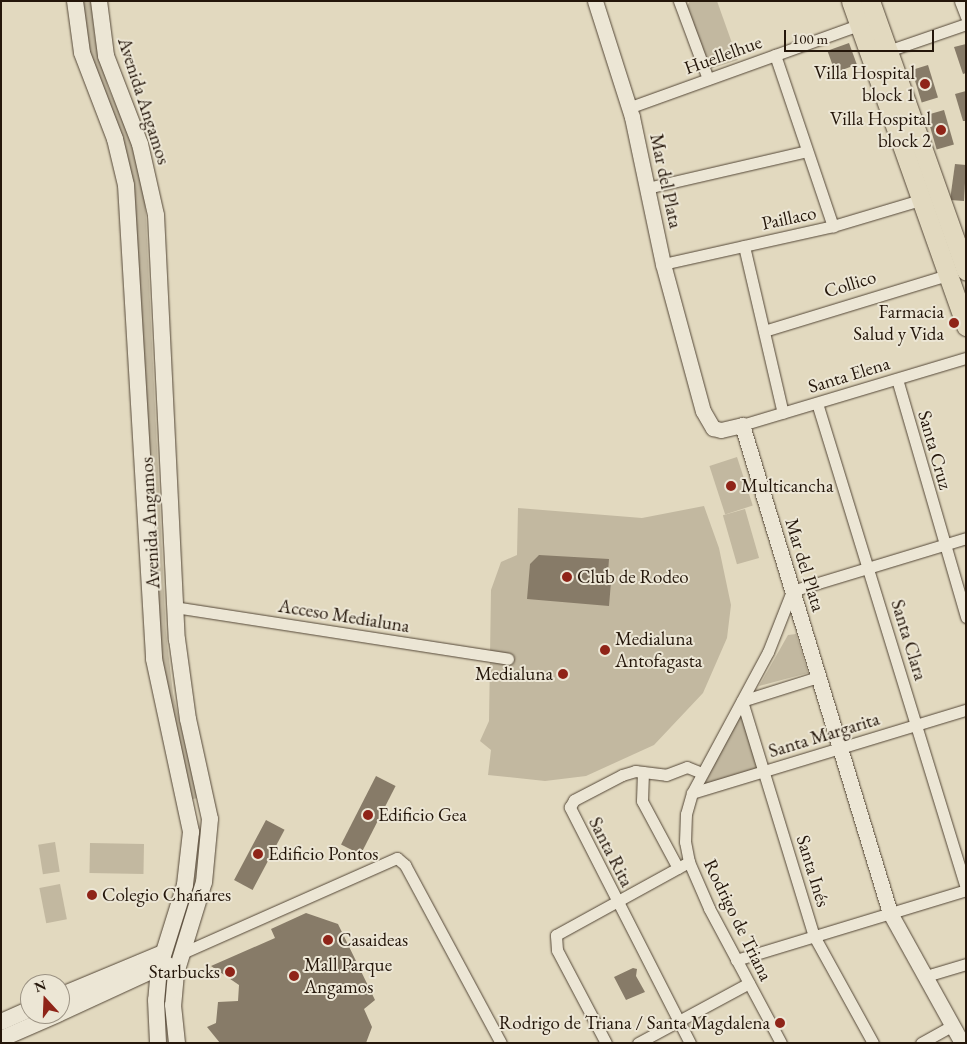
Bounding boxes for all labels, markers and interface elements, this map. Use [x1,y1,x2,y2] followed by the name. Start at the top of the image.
[787,20,937,52] scale bar
[792,29,828,48] text: 100 m
[681,30,765,80] street label: Huellelhue
[113,35,175,167] street label: Avenida Angamos
[814,62,915,106] place label: Villa Hospital block 1
[919,78,931,90] marker: Villa Hospital block 1
[830,108,931,152] place label: Villa Hospital block 2
[935,124,947,136] marker: Villa Hospital block 2
[645,132,687,230] street label: Mar del Plata
[760,201,818,235] street label: Paillaco
[821,265,879,303] street label: Collico
[853,301,944,345] place label: Farmacia Salud y Vida
[948,317,960,329] marker: Farmacia Salud y Vida
[805,352,893,398] street label: Santa Elena
[913,408,957,492] street label: Santa Cruz
[135,456,165,590] street label: Avenida Angamos
[741,475,833,497] place label: Multicancha
[725,480,737,492] marker: Multicancha
[780,516,830,614] street label: Mar del Plata
[577,566,689,588] place label: Club de Rodeo
[561,571,573,583] marker: Club de Rodeo
[277,594,411,638] street label: Acceso Medialuna
[886,597,932,683] street label: Santa Clara
[615,628,702,672] place label: Medialuna Antofagasta
[599,644,611,656] marker: Medialuna Antofagasta
[475,663,553,685] place label: Medialuna
[557,668,569,680] marker: Medialuna
[766,707,882,763] street label: Santa Margarita
[378,804,467,826] place label: Edificio Gea
[362,809,374,821] marker: Edificio Gea
[584,813,638,891] street label: Santa Rita
[791,832,835,910] street label: Santa Inés
[268,843,378,865] place label: Edificio Pontos
[252,848,264,860] marker: Edificio Pontos
[699,855,777,985] street label: Rodrigo de Triana
[102,884,231,906] place label: Colegio Chañares
[86,889,98,901] marker: Colegio Chañares
[338,929,408,951] place label: Casaideas
[322,934,334,946] marker: Casaideas
[304,954,392,998] place label: Mall Parque Angamos
[149,961,220,983] place label: Starbucks
[224,966,236,978] marker: Starbucks
[288,970,300,982] marker: Mall Parque Angamos
[20,974,70,1024] north arrow
[32,975,49,996] text: N
[499,1012,770,1034] place label: Rodrigo de Triana / Santa Magdalena
[774,1017,786,1029] marker: Rodrigo de Triana / Santa Magdalena

